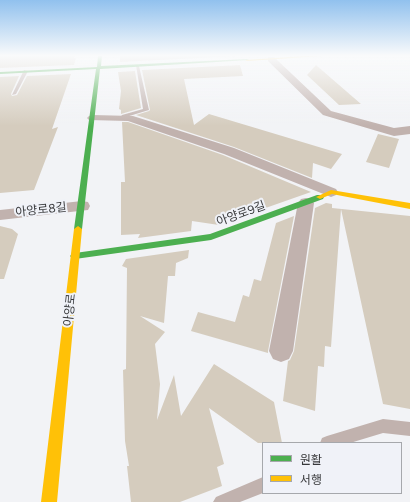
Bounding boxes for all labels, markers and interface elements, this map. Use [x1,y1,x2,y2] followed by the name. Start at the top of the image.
[215,199,267,229] street label: 아양로9길
[15,200,67,220] street label: 아양로8길
[61,293,79,327] street label: 아양로
[262,442,402,494] legend
[300,453,322,467] text: 원활
[300,473,322,487] text: 서행

